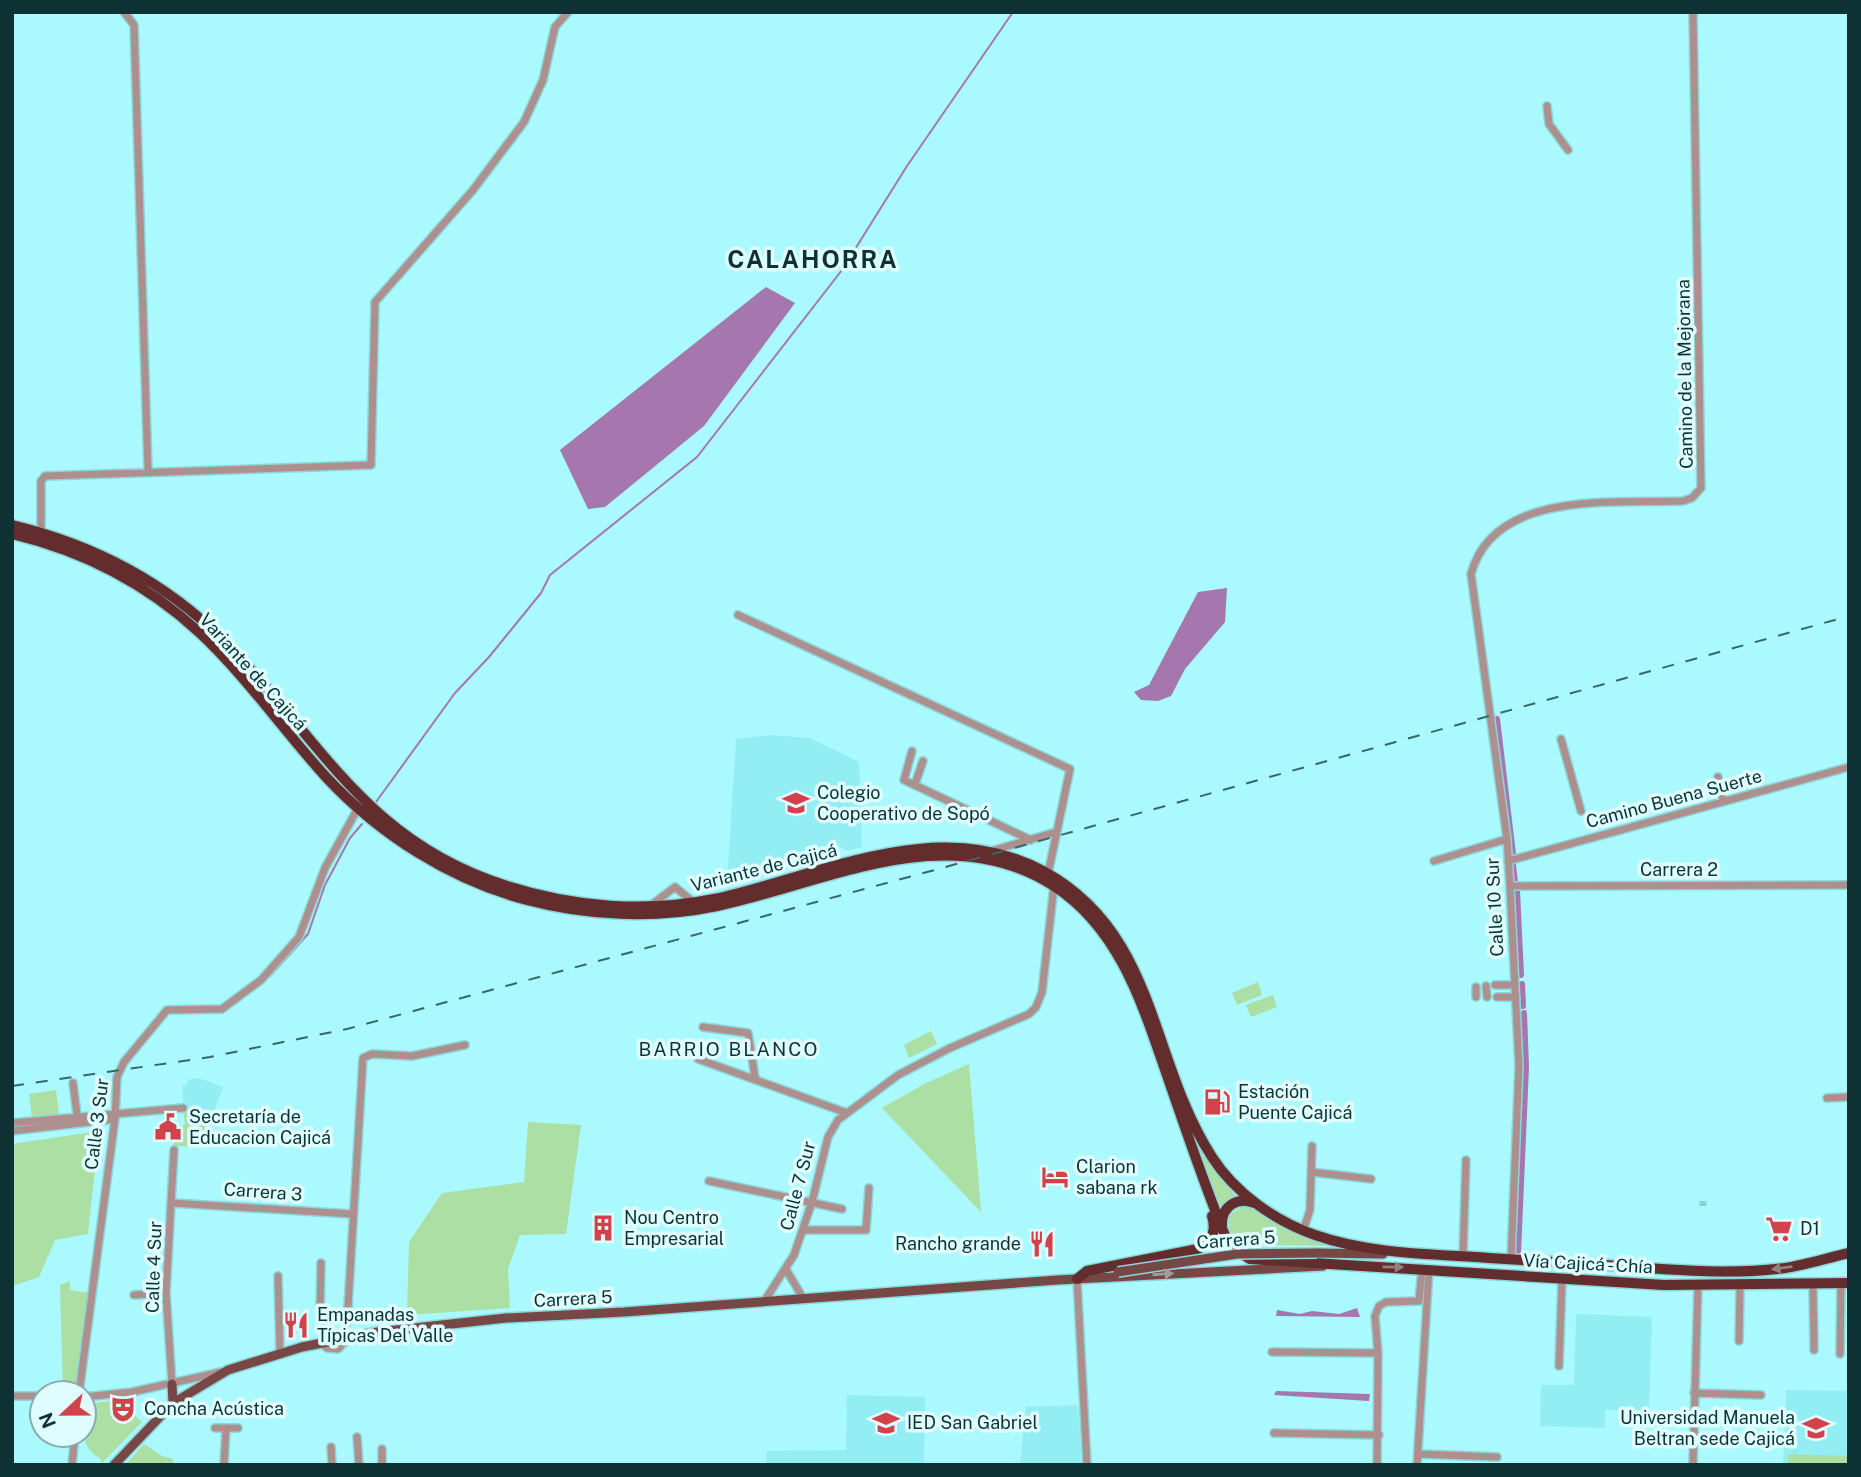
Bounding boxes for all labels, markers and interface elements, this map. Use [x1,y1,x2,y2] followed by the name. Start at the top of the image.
[727,245,899,273] district label: CALAHORRA
[1672,279,1697,469] street label: Camino de la Mejorana
[195,609,311,734] street label: Variante de Cajicá
[1584,765,1764,832] street label: Camino Buena Suerte
[817,782,990,824] place label: Colegio Cooperativo de Sopó
[781,788,811,818] school or university icon: Colegio Cooperativo de Sopó
[689,839,839,896] street label: Variante de Cajicá
[1481,857,1508,957] street label: Calle 10 Sur
[1640,859,1718,880] street label: Carrera 2
[639,1038,819,1060] district label: BARRIO BLANCO
[80,1077,113,1171] street label: Calle 3 Sur
[1238,1081,1352,1123] place label: Estación Puente Cajicá
[1202,1087,1232,1117] fuel station icon: Estación Puente Cajicá
[189,1106,331,1148] place label: Secretaría de Educacion Cajicá
[153,1112,183,1142] public building icon: Secretaría de Educacion Cajicá
[776,1139,820,1233] street label: Calle 7 Sur
[1076,1156,1158,1198] place label: Clarion sabana rk
[1040,1162,1070,1192] hotel icon: Clarion sabana rk
[223,1178,303,1205] street label: Carrera 3
[624,1207,724,1249] place label: Nou Centro Empresarial
[588,1213,618,1243] building icon: Nou Centro Empresarial
[1764,1214,1794,1244] supermarket icon: D1
[1800,1218,1820,1239] place label: D1
[141,1221,166,1313] street label: Calle 4 Sur
[1196,1226,1276,1253] street label: Carrera 5
[1027,1229,1057,1259] restaurant icon: Rancho grande
[895,1233,1021,1254] place label: Rancho grande
[1523,1250,1653,1277] street label: Vía Cajicá - Chía
[1383,1261,1405,1273] one-way arrow
[1771,1262,1793,1273] one-way arrow
[1152,1268,1174,1279] one-way arrow
[533,1286,613,1311] street label: Carrera 5
[317,1304,453,1346] place label: Empanadas Típicas Del Valle
[281,1310,311,1340] restaurant icon: Empanadas Típicas Del Valle
[28,1379,98,1449] north arrow
[108,1394,138,1424] theatre icon: Concha Acústica
[144,1398,284,1419] place label: Concha Acústica
[1620,1407,1795,1449] place label: Universidad Manuela Beltran sede Cajicá
[871,1408,901,1438] school or university icon: IED San Gabriel
[34,1409,60,1431] text: N
[907,1412,1038,1433] place label: IED San Gabriel
[1801,1413,1831,1443] school or university icon: Universidad Manuela Beltran sede Cajicá

